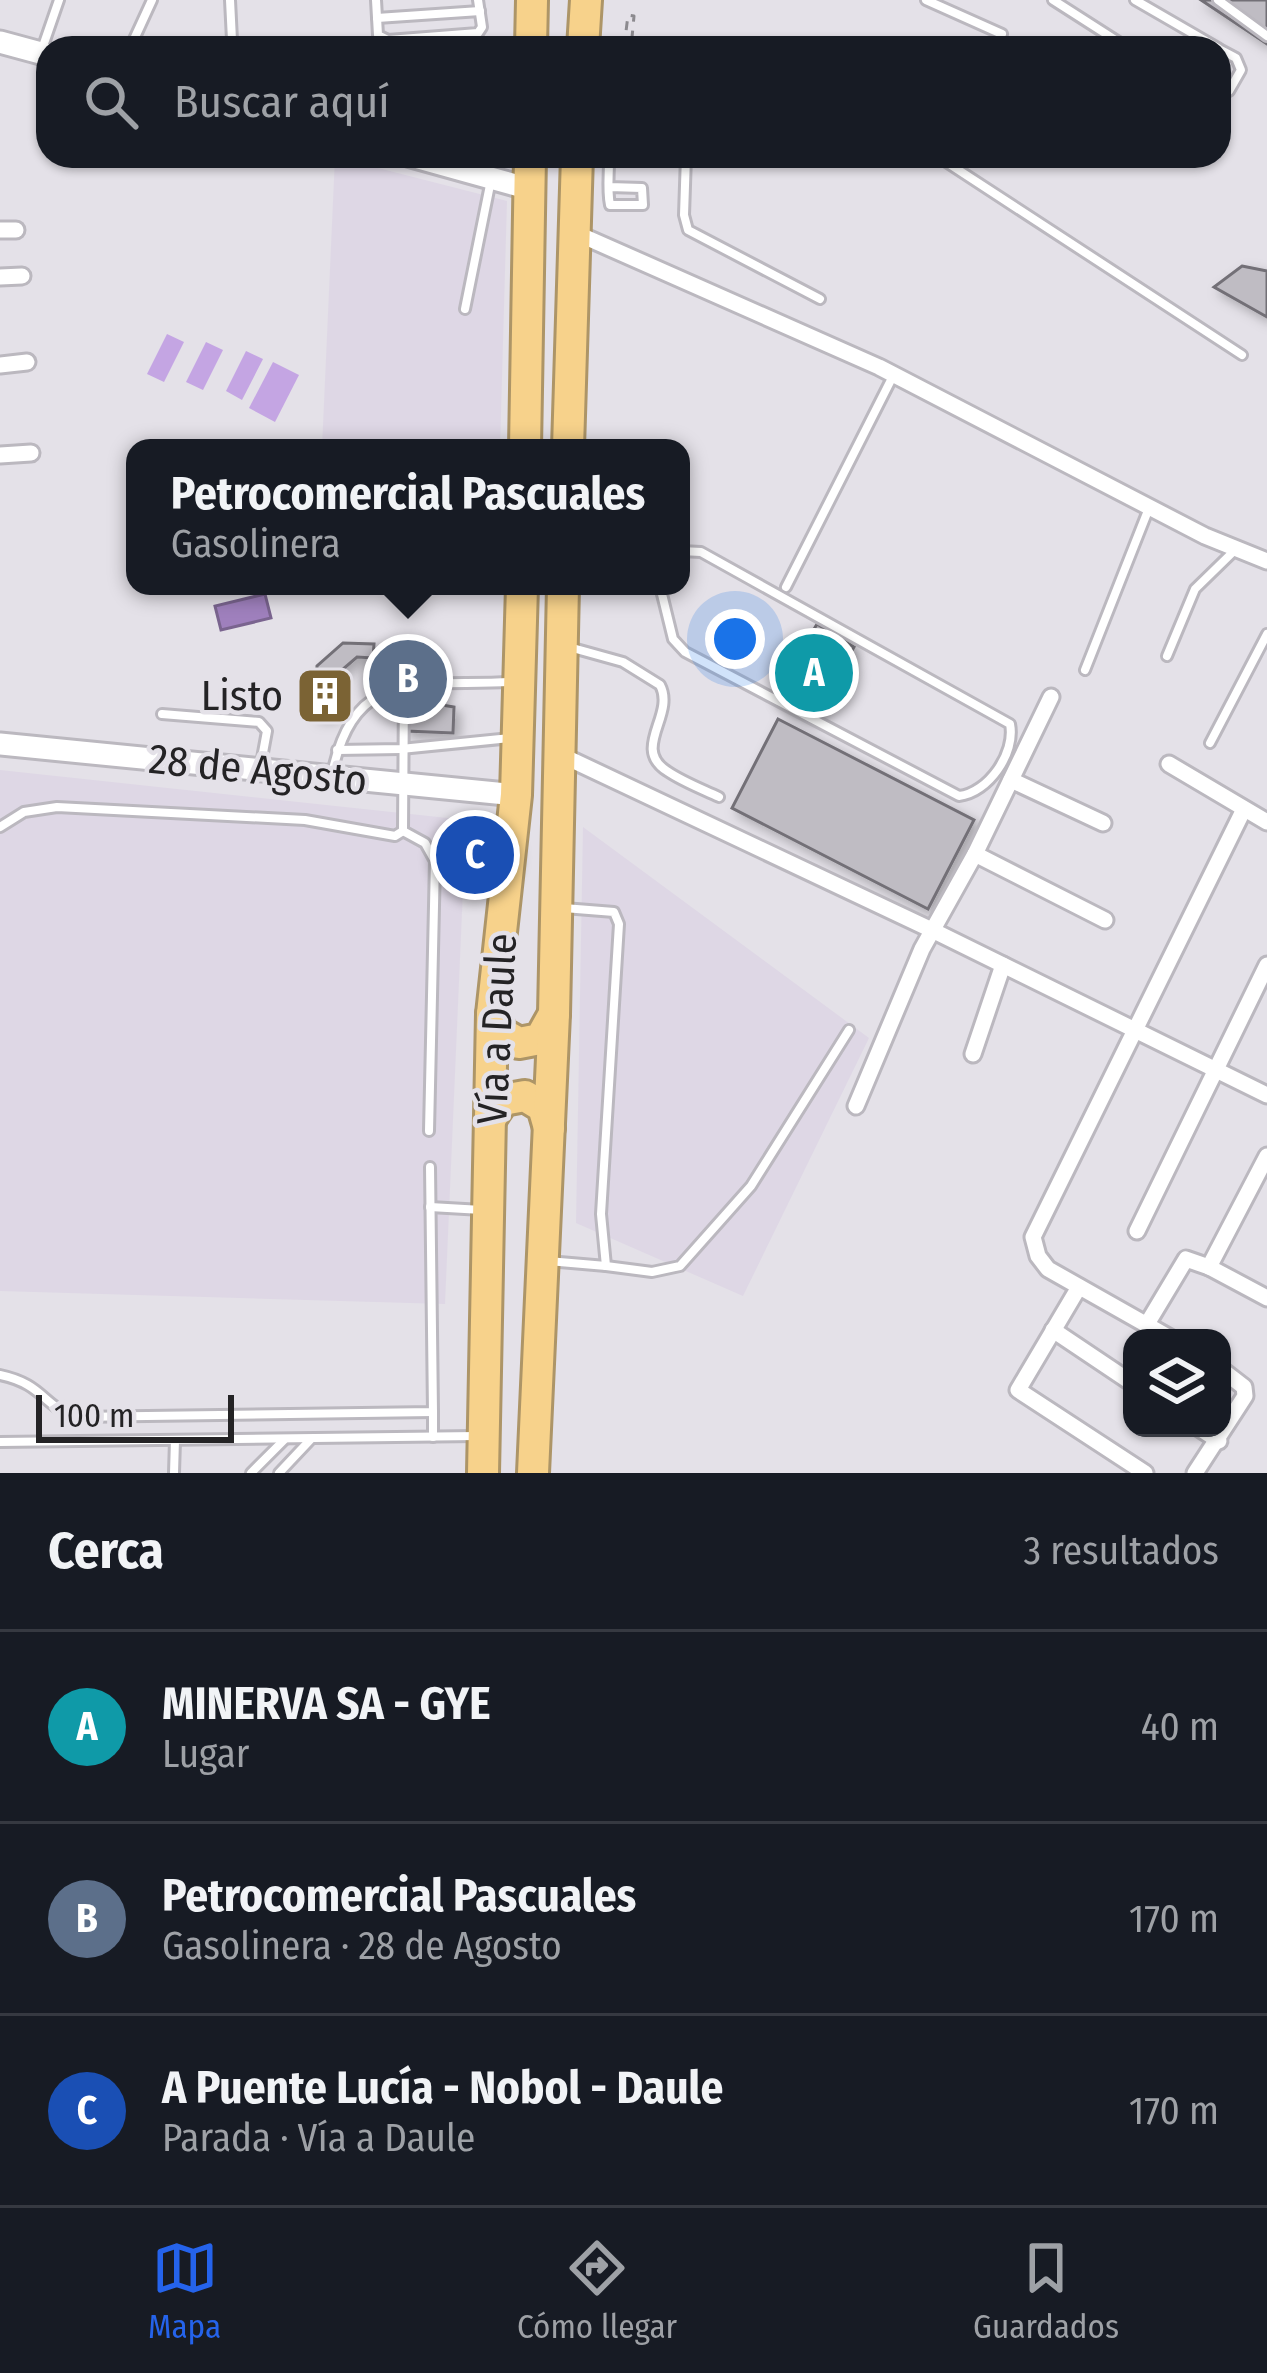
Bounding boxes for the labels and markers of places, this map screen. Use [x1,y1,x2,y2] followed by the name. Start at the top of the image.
[775,628,853,718] pin: A
[369,634,447,724] pin: B
[294,665,356,727] building icon: Listo
[201,671,283,721] place label: Listo
[436,810,514,900] pin: C

